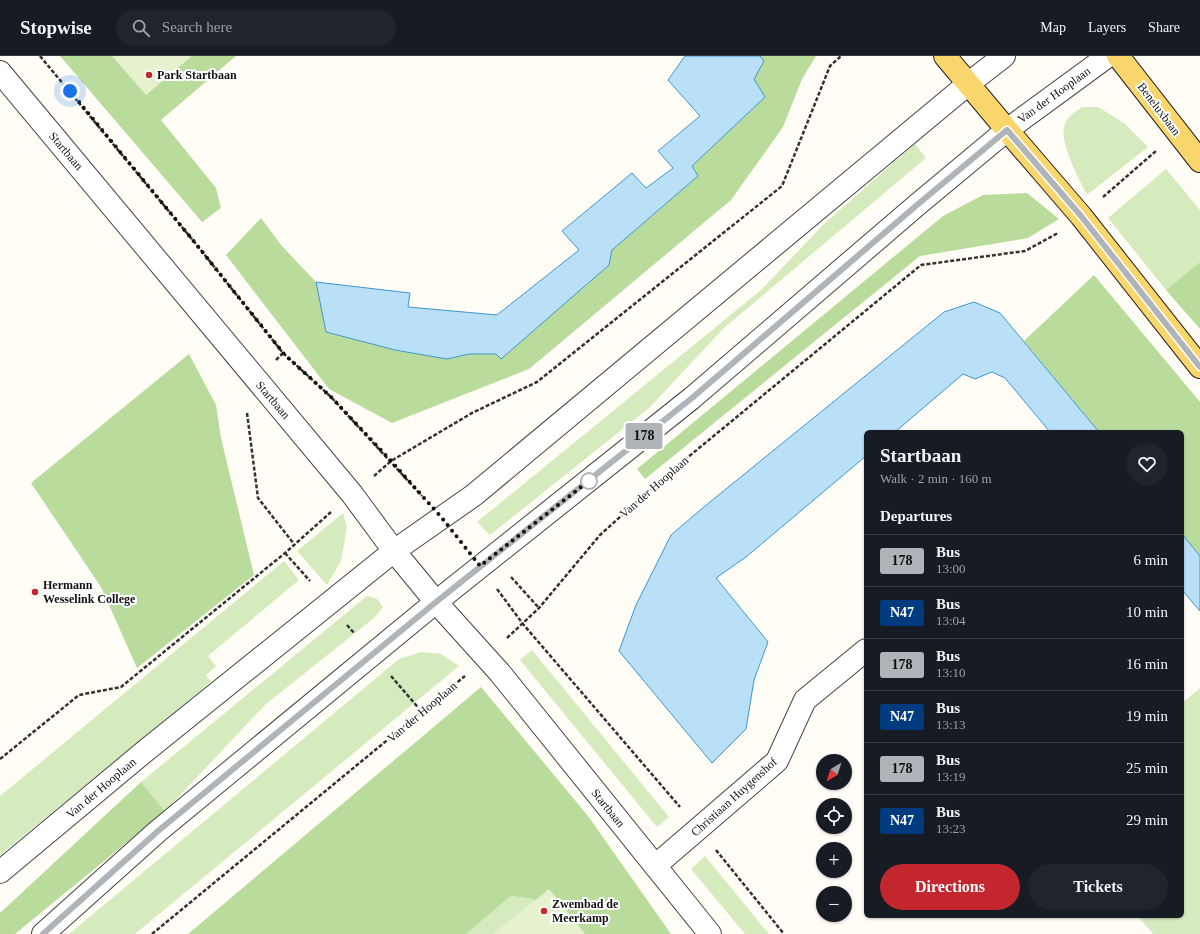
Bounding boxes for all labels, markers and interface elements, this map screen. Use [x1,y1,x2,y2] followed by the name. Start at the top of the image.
[116,10,396,46] search box
[20,17,92,38] text: Stopwise
[130,17,152,39] icon: search
[162,19,232,35] text: Search here
[1040,20,1066,35] text: Map
[1088,20,1126,35] text: Layers
[1148,20,1180,35] text: Share
[1015,64,1093,126] street label: Van der Hooplaan
[157,68,237,82] place label: Park Startbaan
[144,70,154,80] marker: Park Startbaan
[1135,80,1183,138] street label: Beneluxbaan
[60,81,80,101] your location
[46,129,86,173] street label: Startbaan
[253,378,293,422] street label: Startbaan
[621,423,667,449] line badge: 178
[634,428,655,443] text: 178
[1126,443,1168,485] button: heart
[880,445,961,466] text: Startbaan
[617,453,691,521] street label: Van der Hooplaan
[880,471,992,486] text: Walk · 2 min · 160 m
[580,472,598,490] unlabelled marker
[880,508,952,524] text: Departures
[936,544,960,560] text: Bus
[1133,552,1168,568] text: 6 min
[892,553,913,568] text: 178
[936,561,966,576] text: 13:00
[43,578,136,606] place label: Hermann Wesselink College
[30,587,40,597] marker: Hermann Wesselink College
[936,596,960,612] text: Bus
[1126,604,1168,620] text: 10 min
[890,605,914,620] text: N47
[936,613,966,628] text: 13:04
[936,648,960,664] text: Bus
[1126,656,1168,672] text: 16 min
[892,657,913,672] text: 178
[936,665,966,680] text: 13:10
[384,679,460,745] street label: Van der Hooplaan
[936,700,960,716] text: Bus
[1126,708,1168,724] text: 19 min
[890,709,914,724] text: N47
[936,717,966,732] text: 13:13
[936,752,960,768] text: Bus
[816,754,852,790] north arrow
[816,754,852,922] map controls
[63,755,139,821] street label: Van der Hooplaan
[688,755,780,839] street label: Christiaan Huygenshof
[1126,760,1168,776] text: 25 min
[892,761,913,776] text: 178
[936,769,966,784] text: 13:19
[588,786,628,830] street label: Startbaan
[816,798,852,834] button: locate
[936,804,960,820] text: Bus
[1126,812,1168,828] text: 29 min
[890,813,914,828] text: N47
[936,821,966,836] text: 13:23
[816,842,852,878] button: +
[880,864,1020,910] button: Directions
[1028,864,1168,910] button: Tickets
[816,886,852,922] button: −
[552,897,619,925] place label: Zwembad de Meerkamp
[539,906,549,916] marker: Zwembad de Meerkamp

